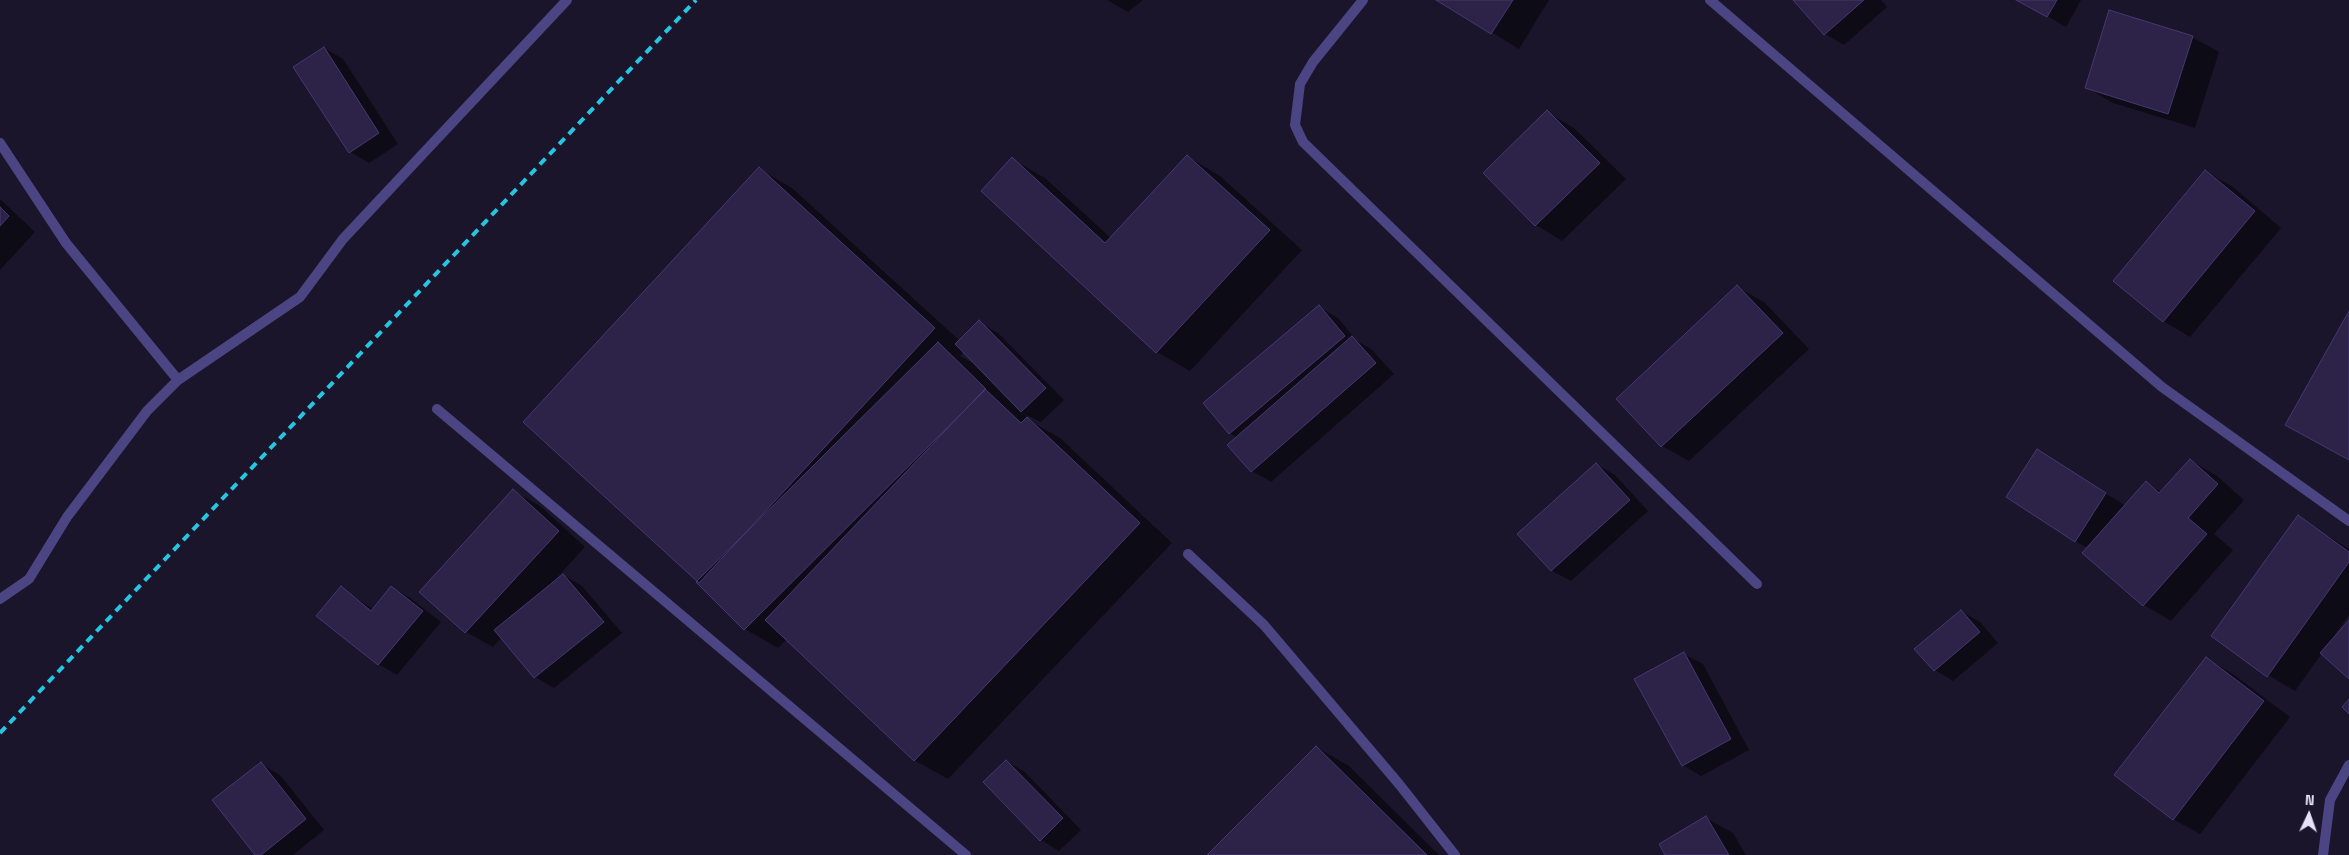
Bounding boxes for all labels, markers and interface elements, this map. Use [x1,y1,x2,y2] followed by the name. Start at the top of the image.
[2284,790,2334,840] north arrow
[2305,791,2315,809] text: N

